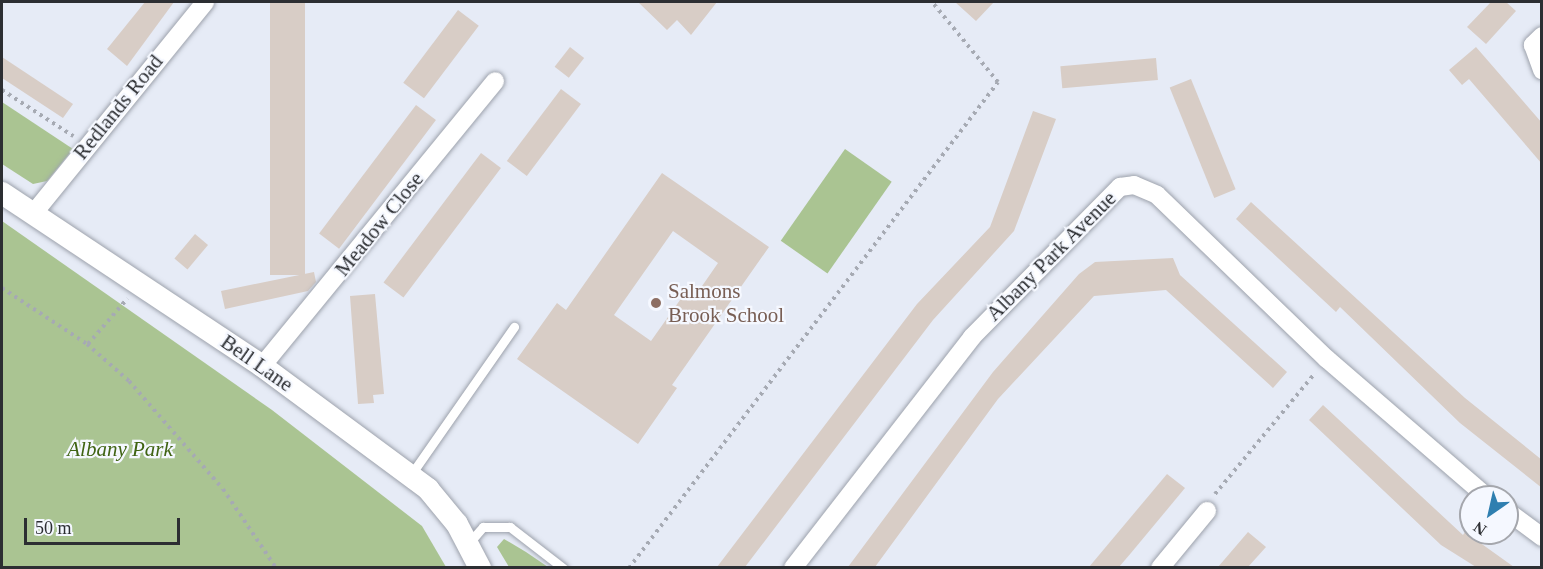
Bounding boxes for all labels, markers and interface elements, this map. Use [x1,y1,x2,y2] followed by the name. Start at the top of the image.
[68,49,168,165] street label: Redlands Road
[329,167,429,281] street label: Meadow Close
[980,185,1122,327] street label: Albany Park Avenue
[668,278,784,328] place label: Salmons Brook School
[649,296,663,310] marker: Salmons Brook School
[216,329,298,397] street label: Bell Lane
[67,436,173,462] park label: Albany Park
[1459,485,1519,545] north arrow
[27,506,183,544] scale bar
[35,518,72,538] text: 50 m
[1470,518,1489,539] text: N

